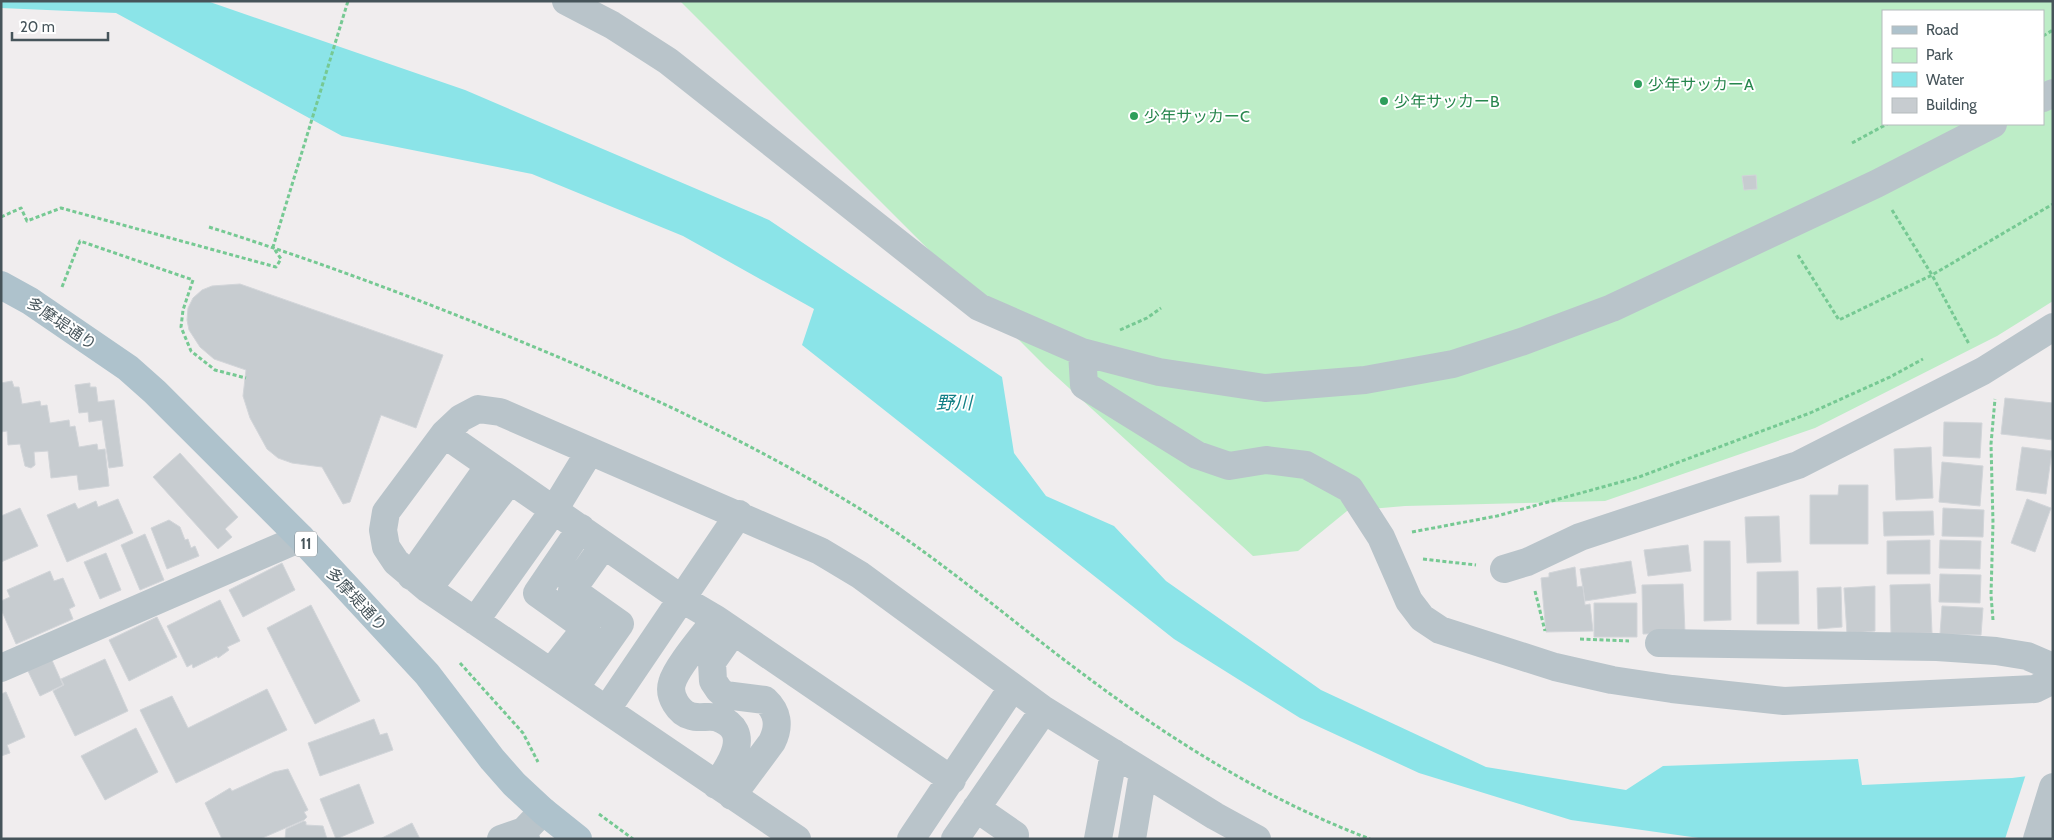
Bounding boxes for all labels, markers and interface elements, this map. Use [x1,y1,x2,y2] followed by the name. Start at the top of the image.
[12,10,109,42] scale bar
[1882,10,2044,125] legend
[20,18,55,36] text: 20 m
[1926,21,1959,39] text: Road
[1926,46,1953,64] text: Park
[1926,71,1964,89] text: Water
[1648,75,1754,94] place label: 少年サッカーA
[1632,78,1644,90] marker: 少年サッカーA
[1394,92,1500,111] place label: 少年サッカーB
[1378,95,1390,107] marker: 少年サッカーB
[1926,96,1977,114] text: Building
[1144,107,1250,126] place label: 少年サッカーC
[1128,110,1140,122] marker: 少年サッカーC
[23,293,100,354] street label: 多摩堤通り
[936,392,974,414] water label: 野川
[295,532,317,556] road number: 11
[322,564,391,635] street label: 多摩堤通り

